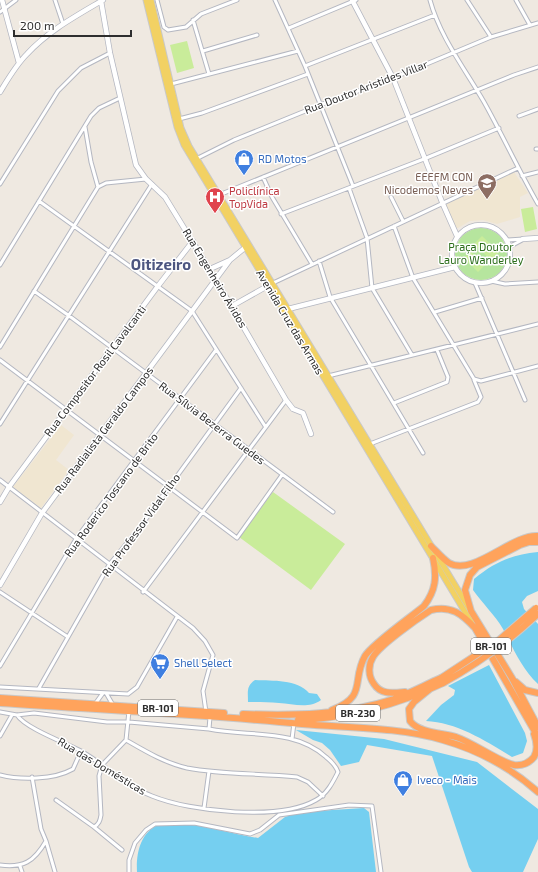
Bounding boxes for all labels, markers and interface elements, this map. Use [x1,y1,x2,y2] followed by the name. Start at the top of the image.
[14,12,131,38] scale bar
[20,18,54,32] text: 200 m
[302,57,430,116] street label: Rua Doutor Aristides Villar
[233,148,255,176] shop icon: RD Motos
[258,152,307,165] place label: RD Motos
[384,170,473,196] place label: EEEFM CON Nicodemos Neves
[476,172,498,200] school or university icon: EEEFM CON Nicodemos Neves
[229,184,280,210] place label: Policlínica TopVida
[204,186,226,214] hospital icon: Policlínica TopVida
[181,226,250,330] street label: Rua Engenheiro Ávidos
[438,240,524,266] park label: Praça Doutor Lauro Wanderley
[131,255,191,273] district label: Oitizeiro
[254,267,327,377] street label: Avenida Cruz das Armas
[41,303,148,439] street label: Rua Compositor Rosil Cavalcanti
[52,363,156,496] street label: Rua Radialista Geraldo Campos
[157,379,268,467] street label: Rua Sílvia Bezerra Guedes
[61,430,160,559] street label: Rua Roderico Toscano de Brito
[99,471,182,579] street label: Rua Professor Vidal Filho
[471,638,511,654] road number: BR-101
[149,652,171,680] supermarket icon: Shell Select
[174,656,232,669] place label: Shell Select
[138,700,178,716] road number: BR-101
[336,705,380,721] road number: BR-230
[56,734,149,797] street label: Rua das Domésticas
[392,769,414,797] shop icon: Iveco - Mais
[417,773,477,786] place label: Iveco - Mais

